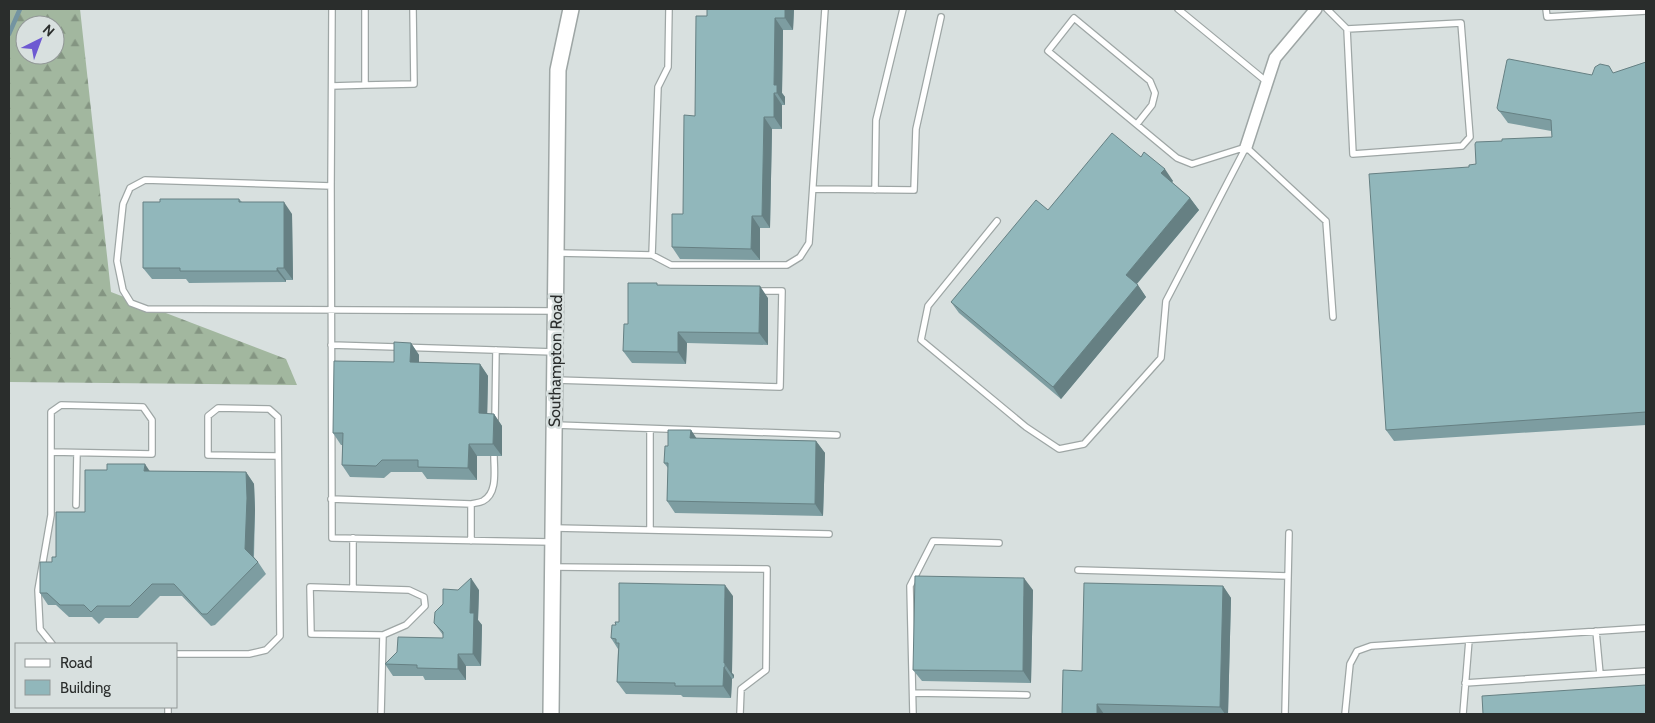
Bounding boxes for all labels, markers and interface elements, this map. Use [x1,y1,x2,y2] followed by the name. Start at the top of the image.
[15,15,65,65] north arrow
[39,20,58,40] text: N
[545,295,566,427] street label: Southampton Road
[15,643,178,708] legend
[60,654,93,672] text: Road
[60,679,111,697] text: Building

